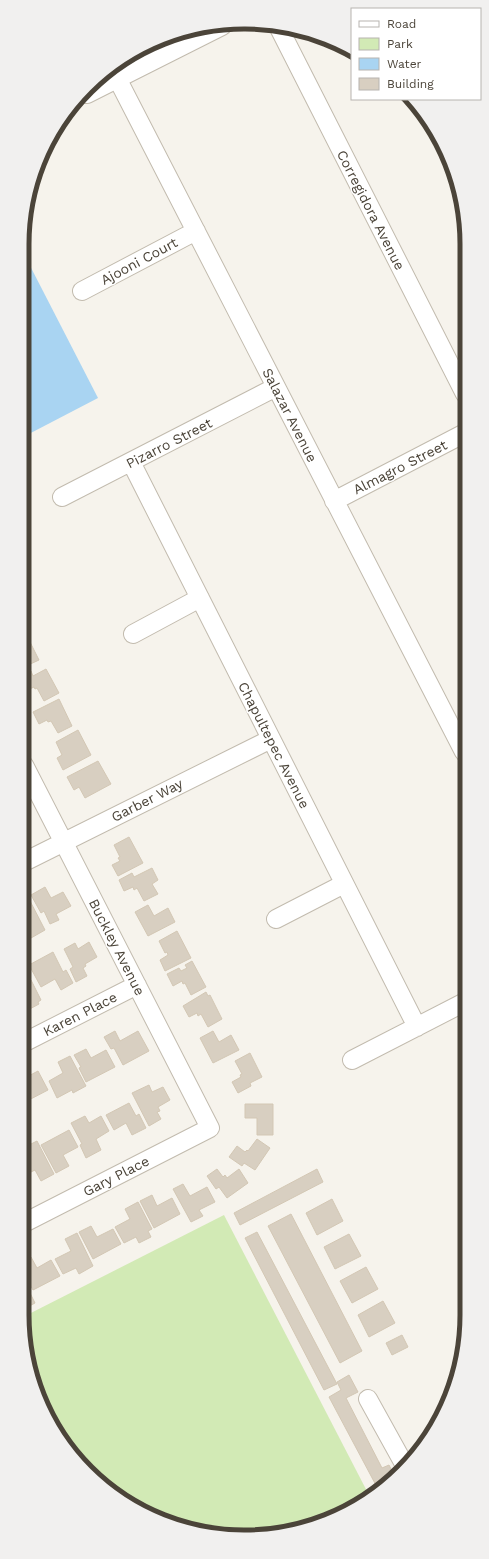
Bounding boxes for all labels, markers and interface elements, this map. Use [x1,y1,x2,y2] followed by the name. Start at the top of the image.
[351,8,481,100] legend
[387,17,416,31] text: Road
[387,37,413,51] text: Park
[387,57,422,71] text: Water
[387,77,434,91] text: Building
[334,147,408,273] street label: Corregidora Avenue
[98,234,180,288] street label: Ajooni Court
[259,365,321,465] street label: Salazar Avenue
[123,414,215,472] street label: Pizarro Street
[350,436,450,498] street label: Almagro Street
[235,679,313,811] street label: Chapultepec Avenue
[109,775,186,825] street label: Garber Way
[86,896,148,998] street label: Buckley Avenue
[40,989,120,1039] street label: Karen Place
[80,1153,152,1199] street label: Gary Place

